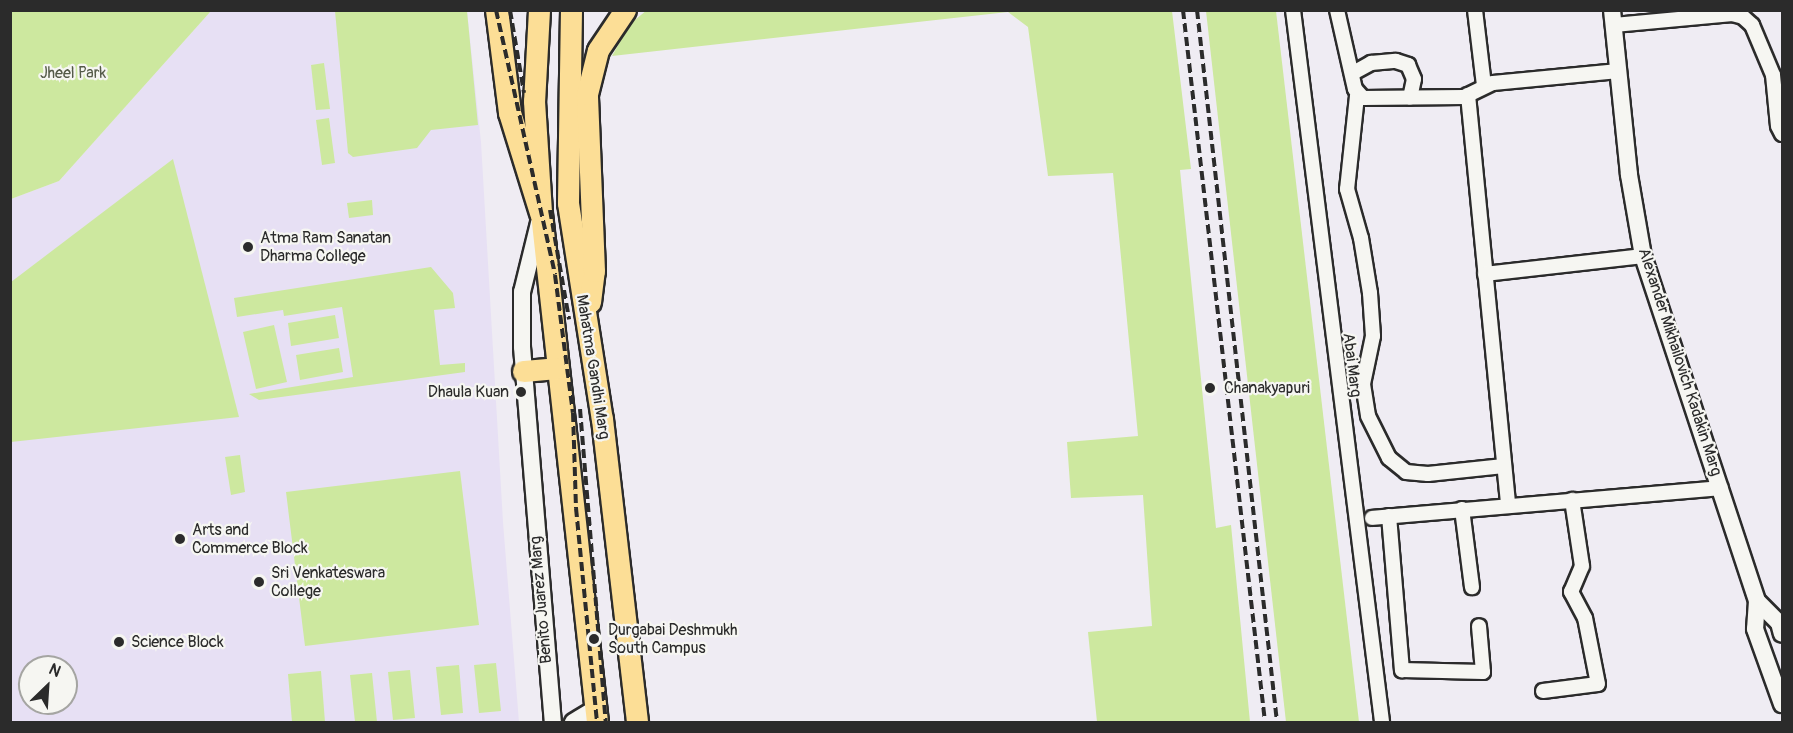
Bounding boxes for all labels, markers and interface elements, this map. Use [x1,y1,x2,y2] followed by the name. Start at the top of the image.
[40,63,106,83] park label: Jheel Park
[260,228,391,266] place label: Atma Ram Sanatan Dharma College
[241,240,255,254] marker: Atma Ram Sanatan Dharma College
[1634,246,1726,478] street label: Alexander Mikhailovich Kadakin Marg
[572,293,614,441] street label: Mahatma Gandhi Marg
[1339,332,1365,398] street label: Abai Marg
[1224,378,1310,398] place label: Chanakyapuri
[1201,379,1219,397] marker: Chanakyapuri
[428,382,509,402] place label: Dhaula Kuan
[514,385,528,399] marker: Dhaula Kuan
[192,520,308,558] place label: Arts and Commerce Block
[173,532,187,546] marker: Arts and Commerce Block
[526,535,556,665] street label: Benito Juarez Marg
[271,563,385,601] place label: Sri Venkateswara College
[252,575,266,589] marker: Sri Venkateswara College
[608,620,738,658] place label: Durgabai Deshmukh South Campus
[585,630,603,648] marker: Durgabai Deshmukh South Campus
[131,632,224,652] place label: Science Block
[112,635,126,649] marker: Science Block
[18,655,78,715] north arrow
[46,659,64,682] text: N

